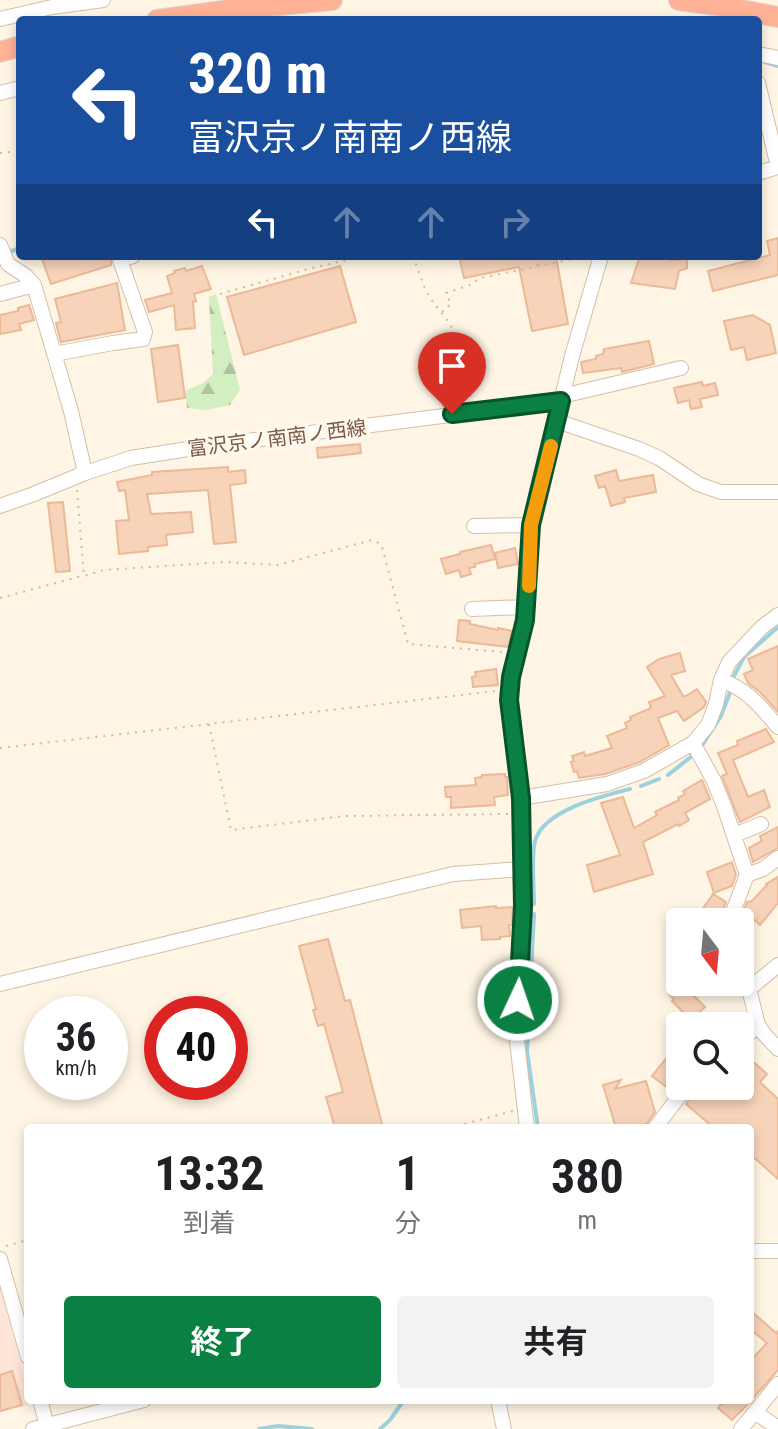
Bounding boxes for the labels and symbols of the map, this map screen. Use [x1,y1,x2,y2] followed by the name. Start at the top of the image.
[418,332,486,414] pin
[186,415,368,461] street label: 富沢京ノ南南ノ西線
[666,908,754,996] north arrow
[476,958,560,1042] position arrow
[144,996,248,1100] speed limit sign: 40

